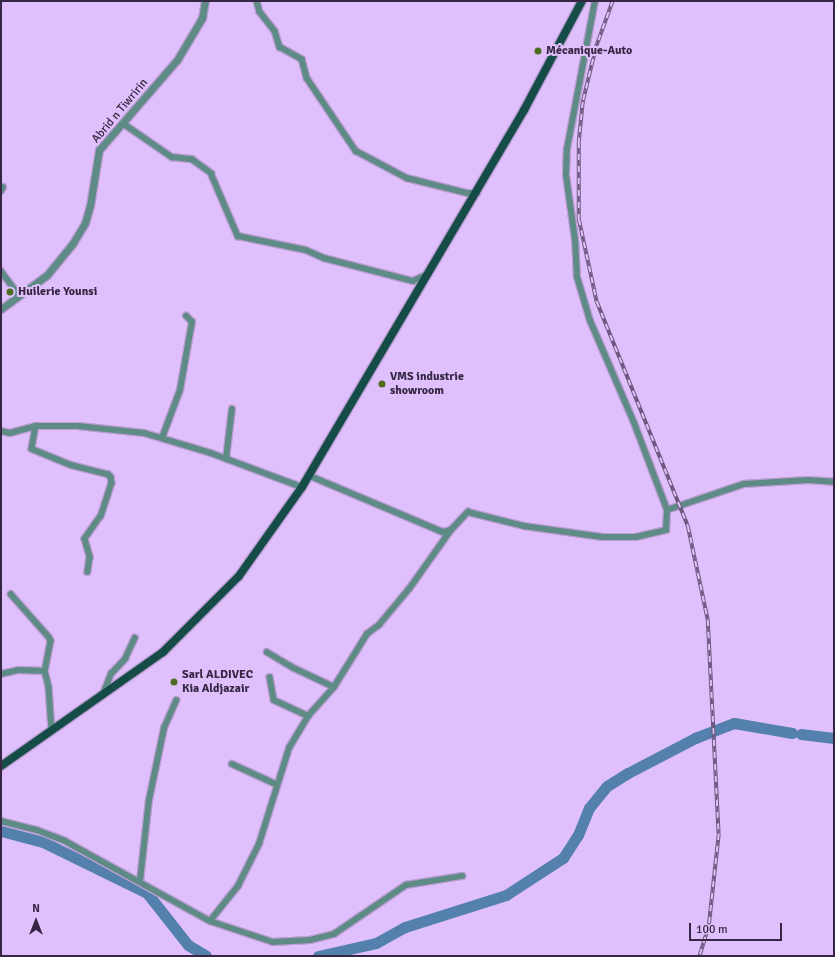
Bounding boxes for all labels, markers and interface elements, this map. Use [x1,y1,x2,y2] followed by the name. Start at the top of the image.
[546,44,632,58] place label: Mécanique-Auto
[533,46,543,56] marker: Mécanique-Auto
[89,76,151,146] street label: Abrid n Tiwririn
[18,285,97,299] place label: Huilerie Younsi
[5,287,15,297] marker: Huilerie Younsi
[390,370,464,398] place label: VMS industrie showroom
[377,379,387,389] marker: VMS industrie showroom
[182,668,253,696] place label: Sarl ALDIVEC Kia Aldjazair
[169,677,179,687] marker: Sarl ALDIVEC Kia Aldjazair
[16,901,56,941] north arrow
[32,902,40,915] text: N
[691,915,784,941] scale bar
[696,922,728,937] text: 100 m

